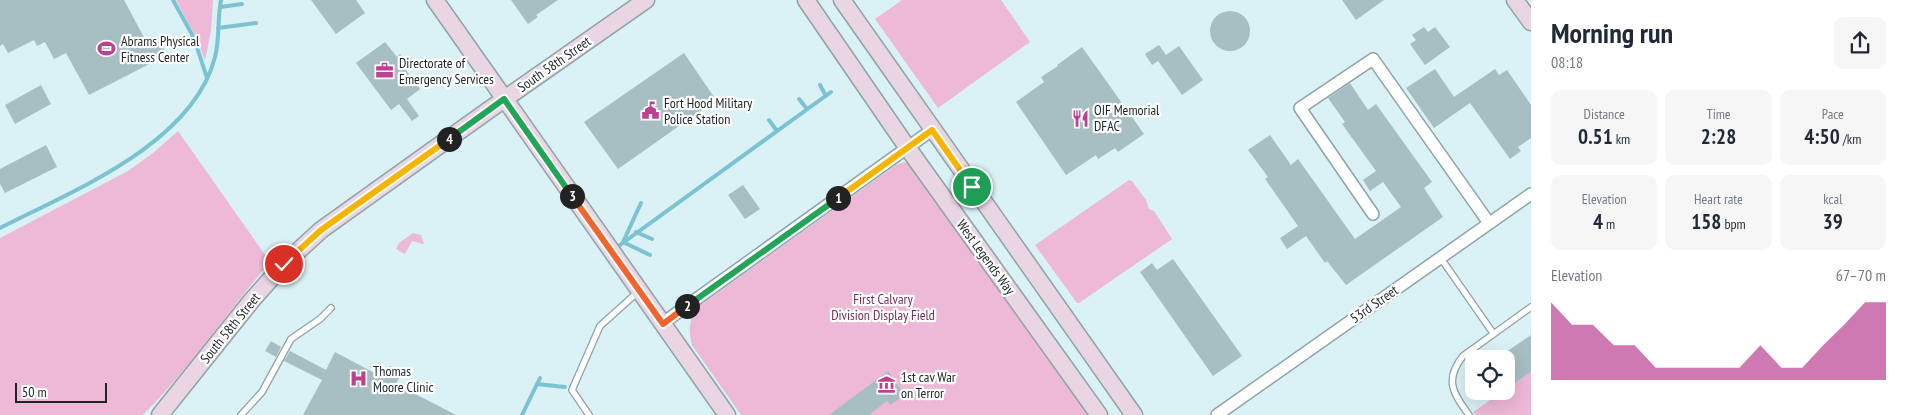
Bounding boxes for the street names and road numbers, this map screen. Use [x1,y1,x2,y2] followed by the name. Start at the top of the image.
[514,32,594,96] street label: South 58th Street
[953,216,1020,299] street label: West Legends Way
[1347,281,1402,327] street label: 53rd Street
[196,289,264,367] street label: South 58th Street

